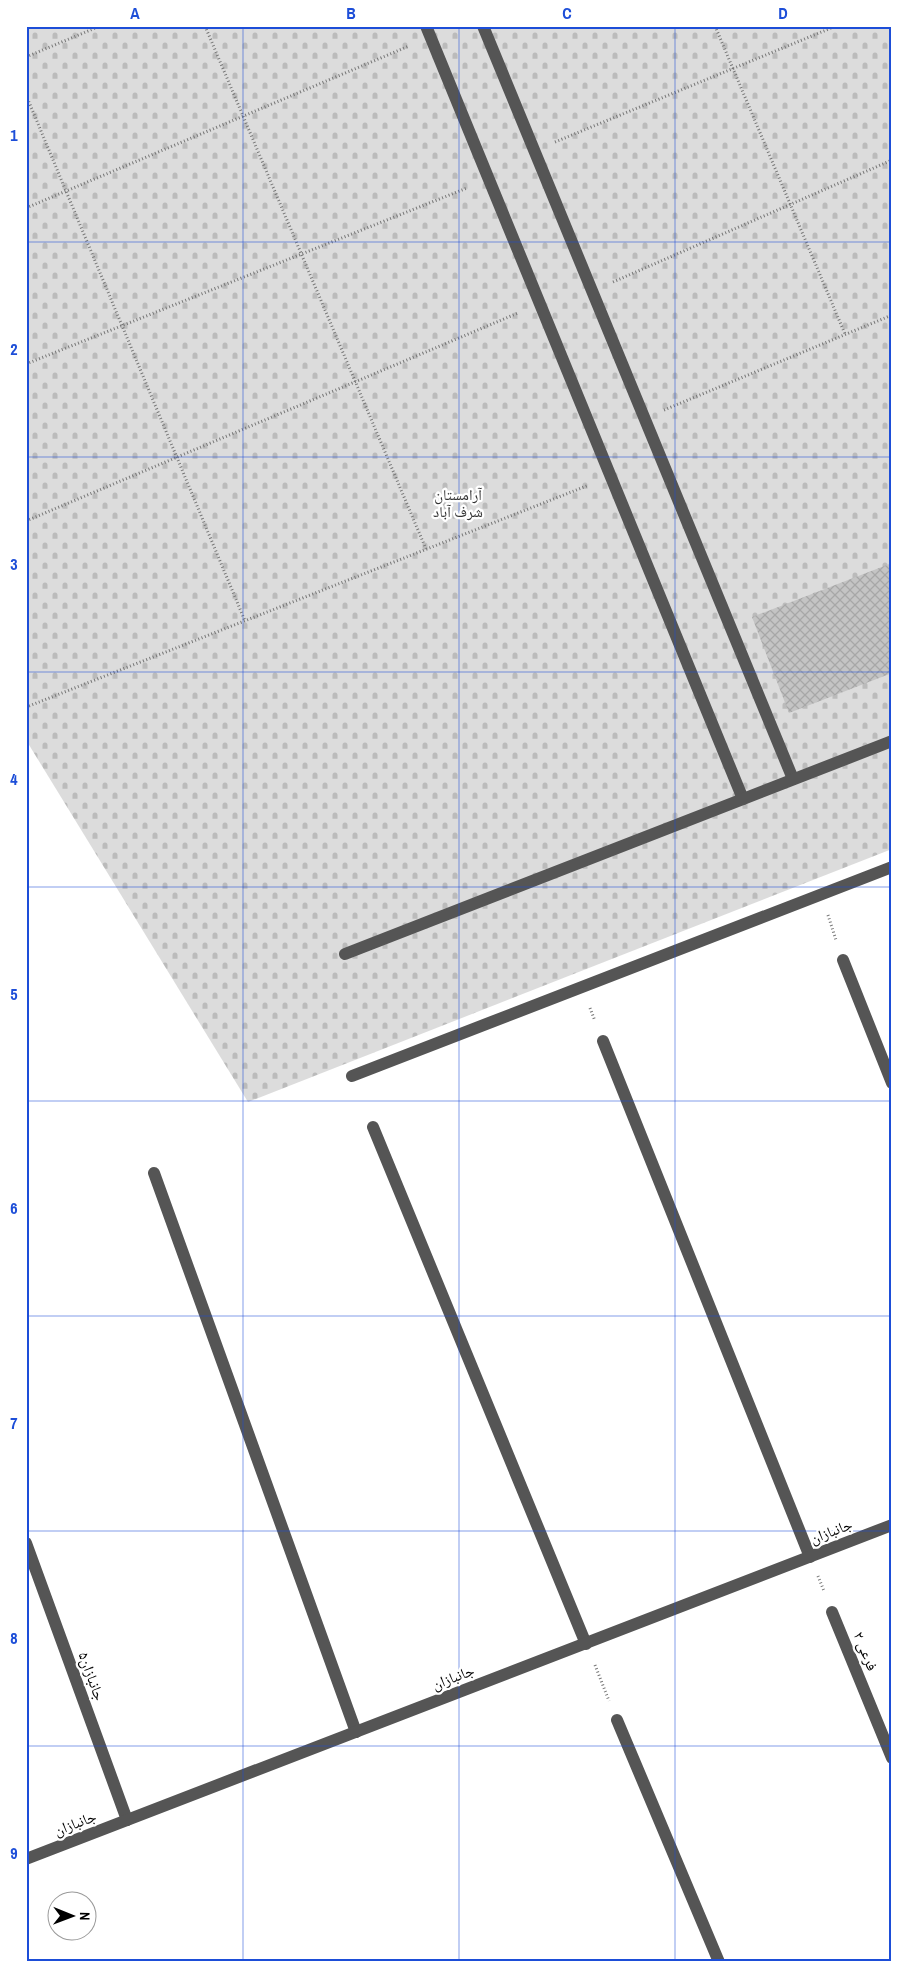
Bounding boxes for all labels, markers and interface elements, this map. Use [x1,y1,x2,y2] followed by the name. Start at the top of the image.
[130,2,140,24] text: A
[346,2,356,24] text: B
[562,2,572,24] text: C
[778,2,788,24] text: D
[10,124,18,146] text: 1
[10,338,18,360] text: 2
[433,484,483,522] park label: آرامستان شرف آباد
[10,553,18,575] text: 3
[10,768,18,790] text: 4
[10,983,18,1005] text: 5
[10,1197,18,1219] text: 6
[10,1412,18,1434] text: 7
[807,1513,856,1549] street label: جانبازان
[10,1627,18,1649] text: 8
[849,1628,883,1674] street label: فرعی ۲
[73,1649,111,1704] street label: جانبازان۵
[429,1659,478,1695] street label: جانبازان
[51,1805,100,1841] street label: جانبازان
[10,1842,18,1864] text: 9
[48,1890,98,1940] north arrow
[76,1912,94,1921] text: N

